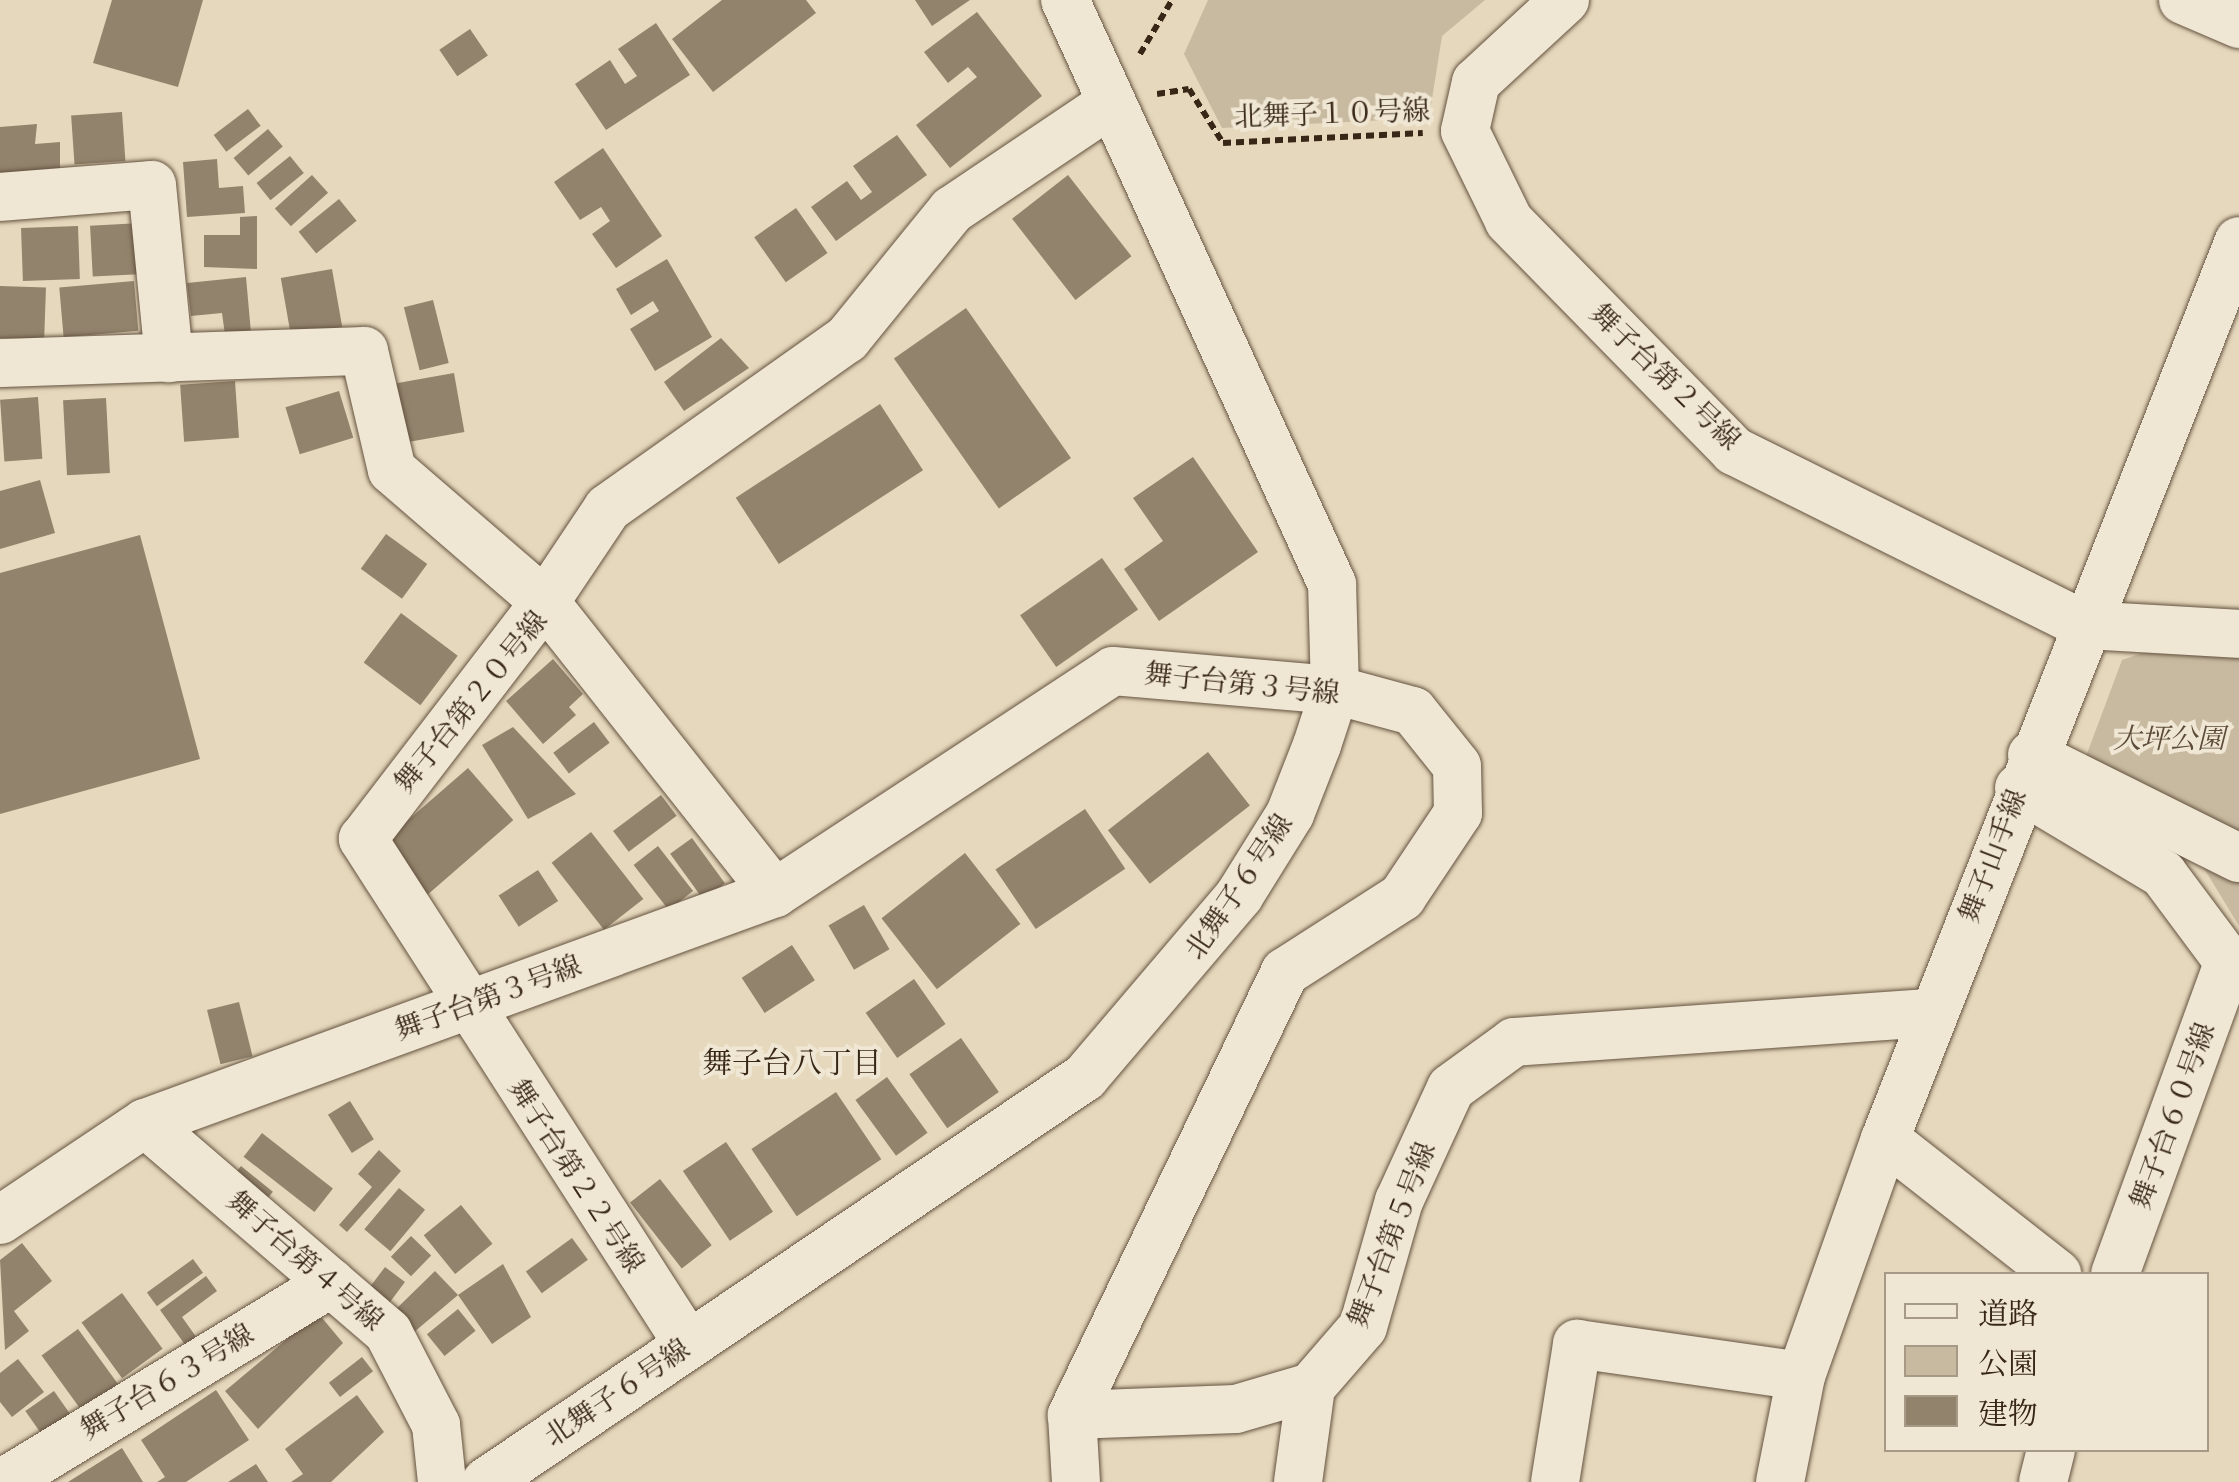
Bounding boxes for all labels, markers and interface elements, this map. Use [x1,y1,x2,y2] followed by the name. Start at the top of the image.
[1233,94,1431,134] street label: 北舞子１０号線
[1583,297,1747,457] street label: 舞子台第２号線
[387,604,555,800] street label: 舞子台第２０号線
[1143,657,1341,711] street label: 舞子台第３号線
[2113,722,2225,756] park label: 大坪公園
[1952,785,2034,927] street label: 舞子山手線
[1178,808,1300,966] street label: 北舞子６号線
[390,949,586,1047] street label: 舞子台第３号線
[2124,1018,2222,1214] street label: 舞子台６０号線
[702,1045,882,1081] district label: 舞子台八丁目
[501,1073,651,1279] street label: 舞子台第２２号線
[1341,1137,1443,1333] street label: 舞子台第５号線
[220,1184,390,1338] street label: 舞子台第４号線
[1884,1272,2209,1452] legend
[1978,1296,2038,1332] text: 道路
[74,1317,260,1447] street label: 舞子台６３号線
[538,1332,696,1454] street label: 北舞子６号線
[1978,1346,2038,1382] text: 公園
[1978,1396,2038,1432] text: 建物

